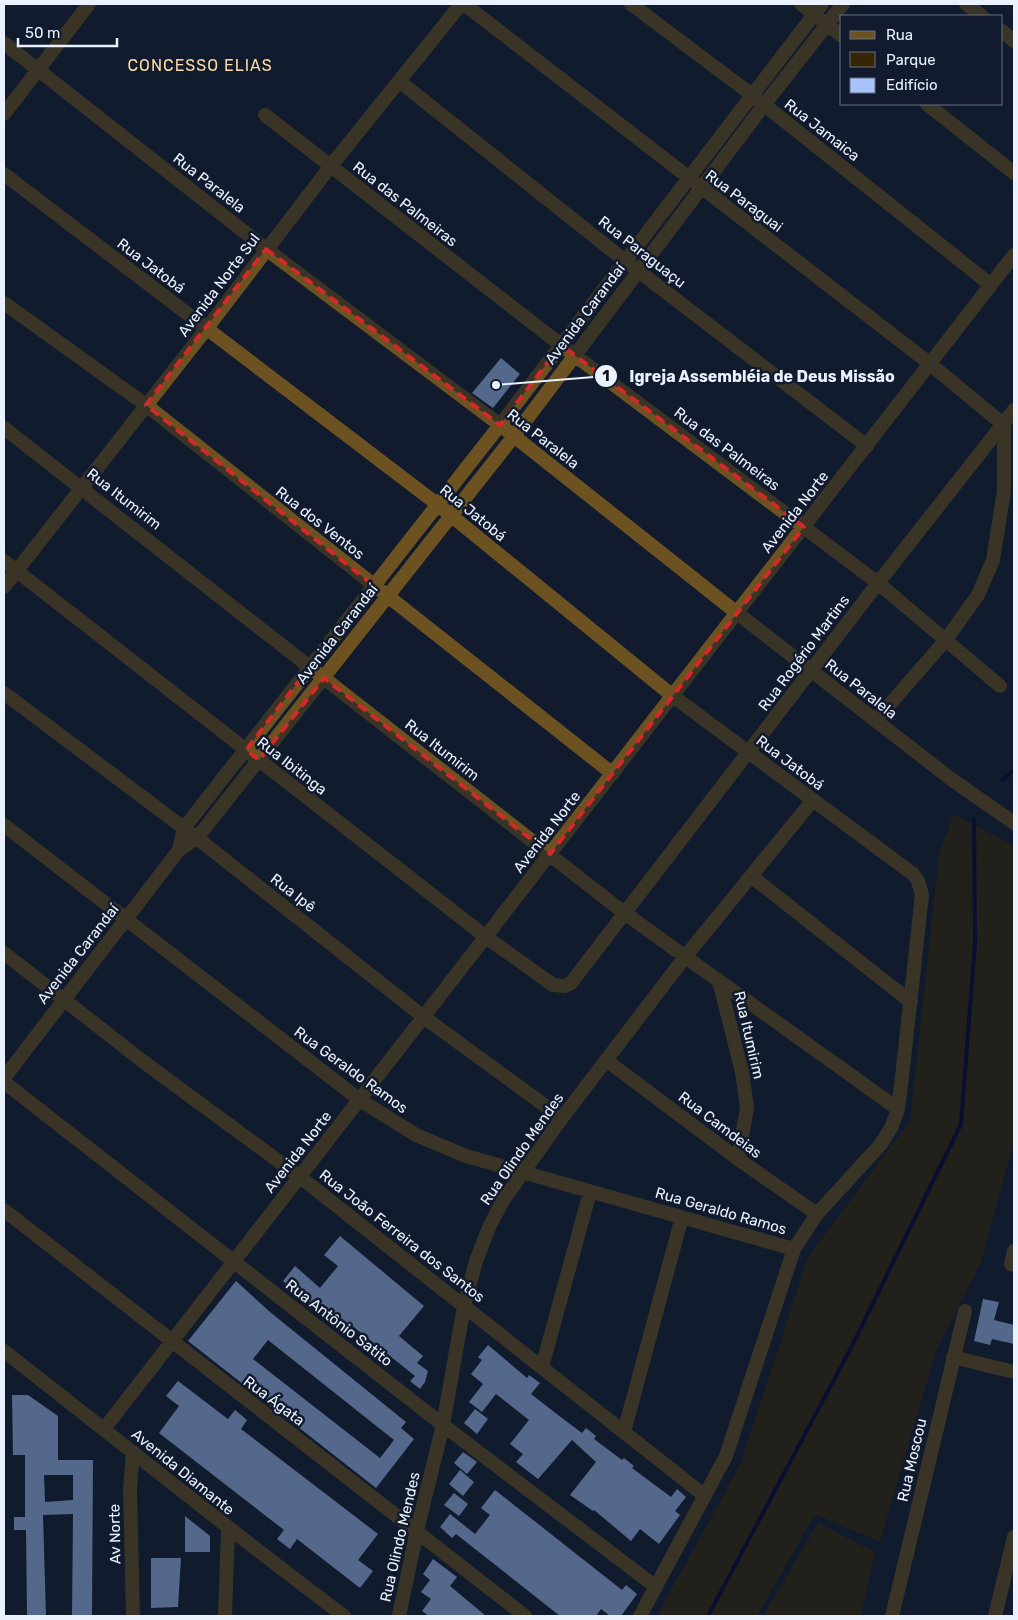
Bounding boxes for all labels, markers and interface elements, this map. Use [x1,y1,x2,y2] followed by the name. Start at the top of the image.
[18,15,116,47] scale bar
[840,15,1003,105] legend
[25,24,60,42] text: 50 m
[886,26,913,44] text: Rua
[886,51,936,69] text: Parque
[127,56,273,75] district label: CONCESSO ELIAS
[886,76,938,94] text: Edifício
[781,95,863,165] street label: Rua Jamaica
[169,149,249,217] street label: Rua Paralela
[349,158,461,251] street label: Rua das Palmeiras
[702,166,786,236] street label: Rua Paraguai
[595,212,689,292] street label: Rua Paraguaçu
[174,230,264,340] street label: Avenida Norte Sul
[114,235,188,297] street label: Rua Jatobá
[541,259,630,368] street label: Avenida Carandaí
[594,360,904,391] callout: Igreja Assembléia de Deus Missão
[602,367,610,385] text: 1
[629,367,895,386] text: Igreja Assembléia de Deus Missão
[671,403,784,495] street label: Rua das Palmeiras
[503,405,583,473] street label: Rua Paralela
[83,464,165,534] street label: Rua Itumirim
[758,468,832,556] street label: Avenida Norte
[436,481,510,545] street label: Rua Jatobá
[272,483,368,563] street label: Rua dos Ventos
[292,579,382,687] street label: Avenida Carandaí
[755,591,854,714] street label: Rua Rogério Martins
[821,655,901,723] street label: Rua Paralela
[401,715,483,785] street label: Rua Itumirim
[753,732,827,794] street label: Rua Jatobá
[254,733,330,799] street label: Rua Ibitinga
[510,788,584,876] street label: Avenida Norte
[267,870,319,916] street label: Rua Ipê
[33,899,123,1007] street label: Avenida Carandaí
[730,989,768,1081] street label: Rua Itumirim
[291,1023,412,1117] street label: Rua Geraldo Ramos
[675,1088,765,1162] street label: Rua Camdeias
[477,1089,568,1209] street label: Rua Olindo Mendes
[261,1108,335,1196] street label: Avenida Norte
[316,1166,489,1306] street label: Rua João Ferreira dos Santos
[653,1184,789,1238] street label: Rua Geraldo Ramos
[282,1276,396,1370] street label: Rua Antônio Satito
[240,1372,308,1430] street label: Rua Ágata
[894,1417,930,1503] street label: Rua Moscou
[128,1425,238,1519] street label: Avenida Diamante
[376,1470,424,1604] street label: Rua Olindo Mendes
[105,1504,125,1564] street label: Av Norte

